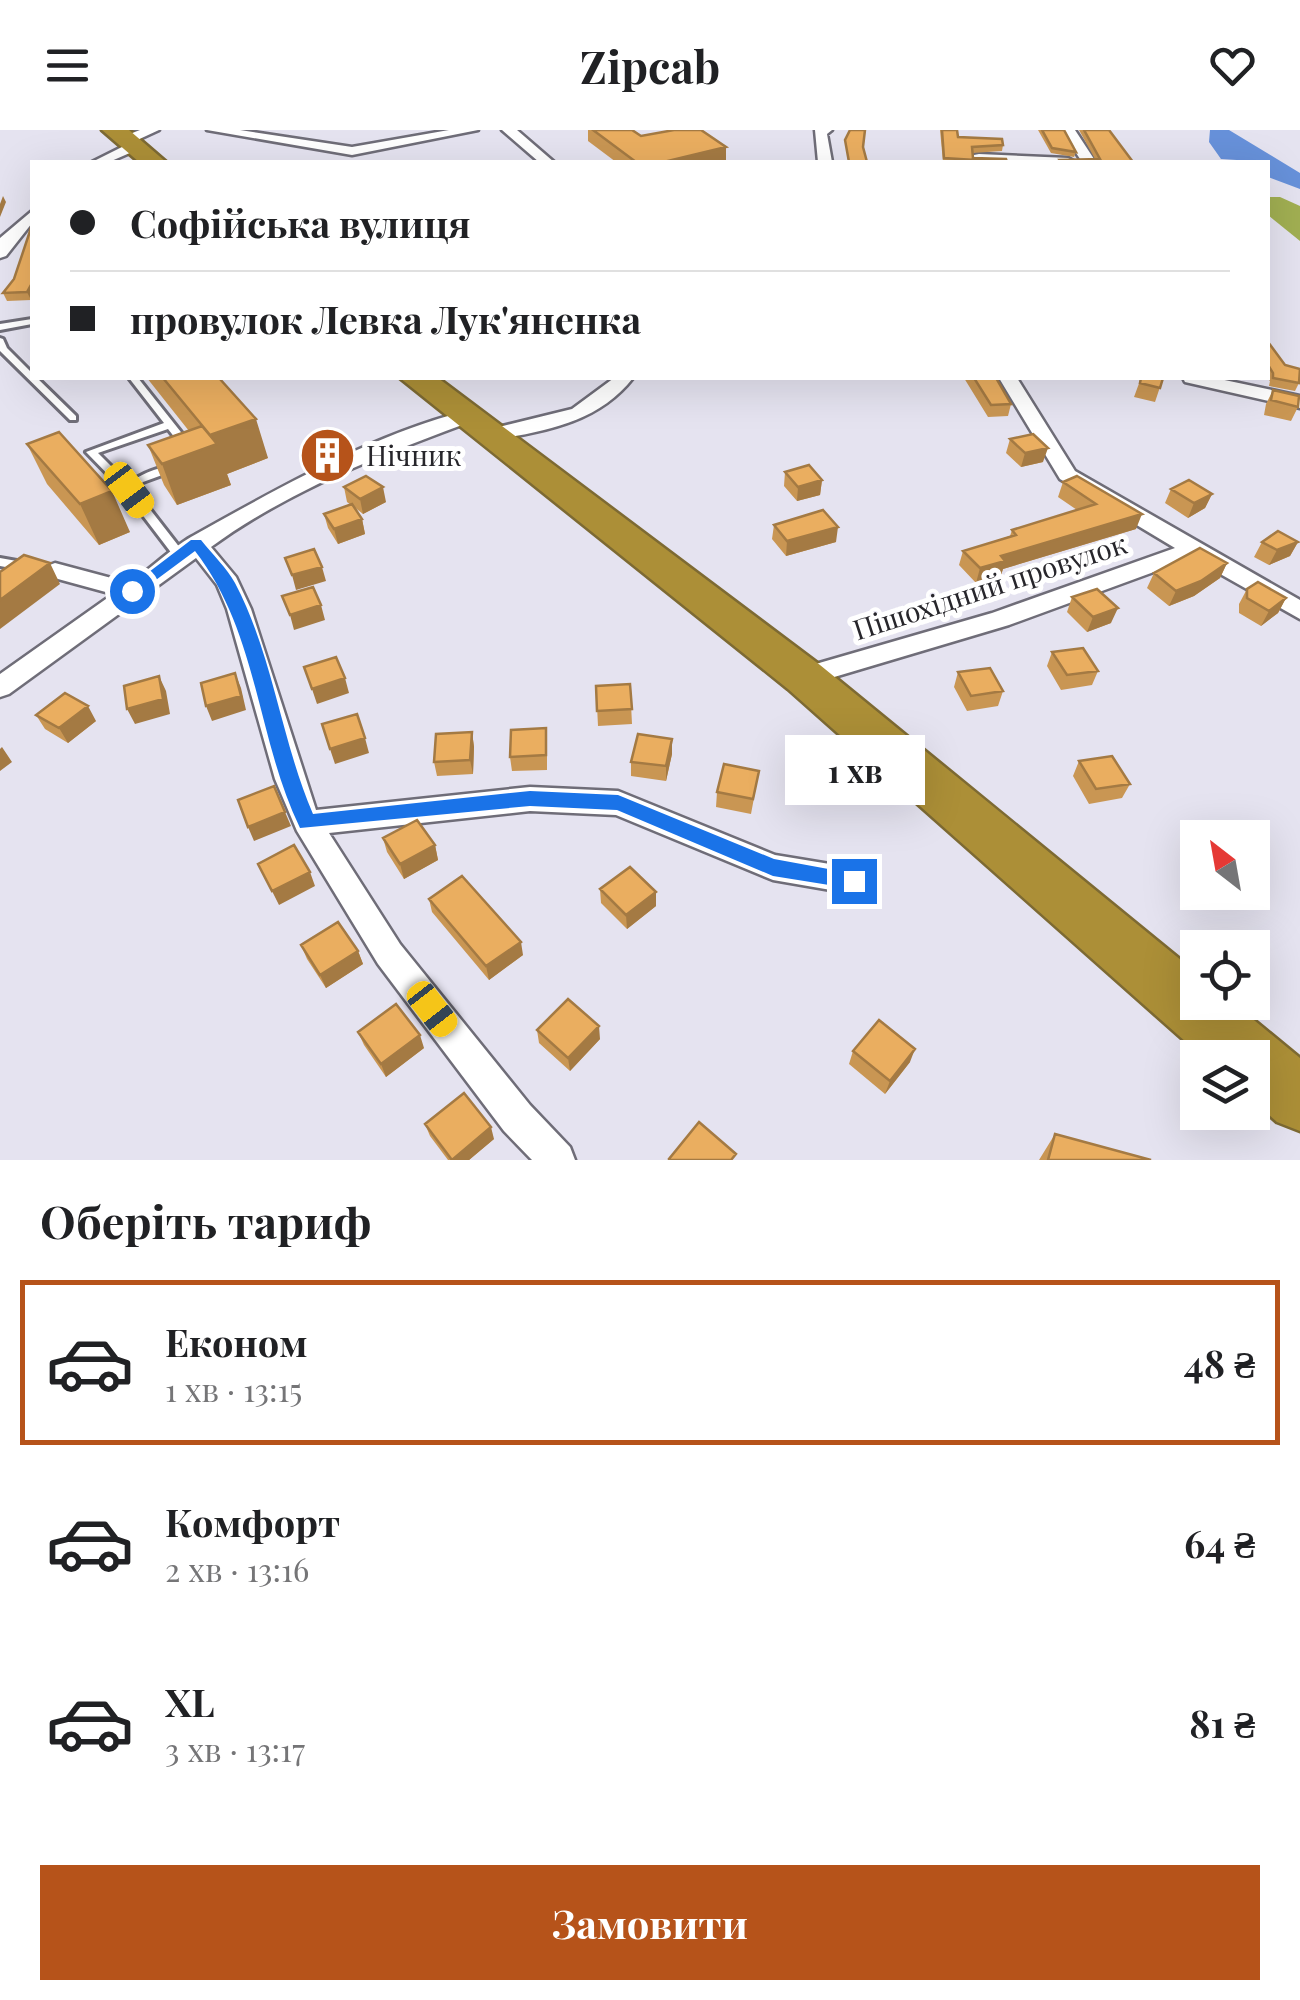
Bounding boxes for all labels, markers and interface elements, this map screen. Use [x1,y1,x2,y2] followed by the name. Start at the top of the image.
[580,35,720,95] text: Zipcab
[40,38,95,93] icon: menu
[1205,38,1260,93] icon: heart
[130,197,471,248] text: Софійська вулиця
[130,293,641,344] text: провулок Левка Лук'яненка
[297,426,357,486] building icon: Нічник
[366,436,462,473] place label: Нічник
[99,457,159,523] car
[848,524,1131,647] street label: Пішохідний провулок
[110,569,155,614] route start
[784,736,924,806] callout: 1 хв
[827,748,883,791] text: 1 хв
[1180,820,1270,910] north arrow
[1180,820,1270,1130] map controls
[832,859,877,904] route end
[1180,930,1270,1020] button: locate
[402,976,462,1042] car
[1180,1040,1270,1130] button: layers
[40,1190,371,1250] text: Оберіть тариф
[165,1316,307,1367] text: Економ
[45,1318,135,1408] icon: car
[1184,1337,1255,1388] text: 48 ₴
[165,1367,302,1410] text: 1 хв · 13:15
[165,1496,340,1547] text: Комфорт
[45,1498,135,1588] icon: car
[1184,1517,1255,1568] text: 64 ₴
[165,1547,309,1590] text: 2 хв · 13:16
[165,1676,214,1727] text: XL
[45,1678,135,1768] icon: car
[1189,1697,1255,1748] text: 81 ₴
[165,1727,305,1770] text: 3 хв · 13:17
[40,1865,1260,1980] button: Замовити

